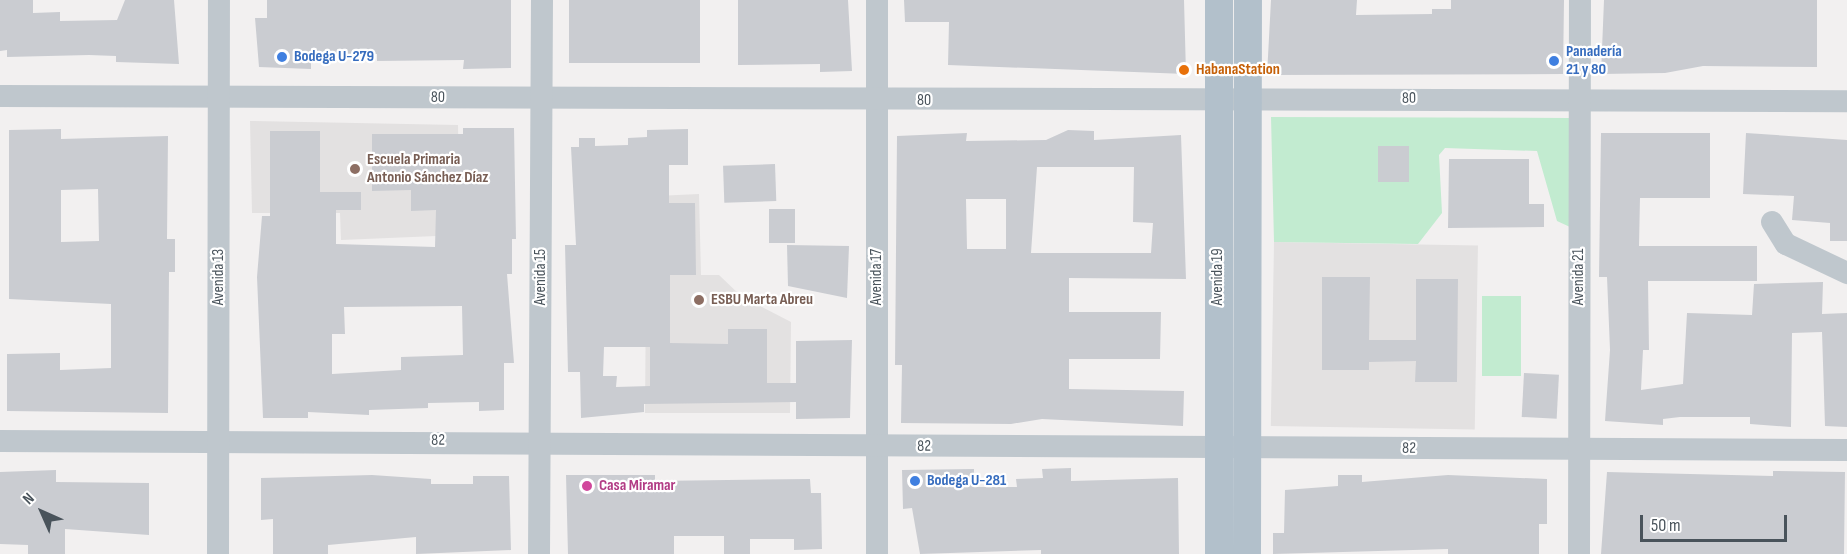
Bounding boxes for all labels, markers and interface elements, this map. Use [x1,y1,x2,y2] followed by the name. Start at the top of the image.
[1566,42,1622,80] place label: Panadería 21 y 80
[294,47,374,67] place label: Bodega U-279
[275,50,289,64] marker: Bodega U-279
[1547,54,1561,68] marker: Panadería 21 y 80
[1196,60,1280,80] place label: HabanaStation
[1177,63,1191,77] marker: HabanaStation
[431,88,445,108] street label: 80
[1402,89,1416,109] street label: 80
[917,91,931,111] street label: 80
[367,150,489,188] place label: Escuela Primaria Antonio Sánchez Díaz
[348,162,362,176] marker: Escuela Primaria Antonio Sánchez Díaz
[1208,248,1228,306] street label: Avenida 19
[209,249,229,305] street label: Avenida 13
[531,249,551,305] street label: Avenida 15
[867,249,887,305] street label: Avenida 17
[1569,249,1589,305] street label: Avenida 21
[711,290,813,310] place label: ESBU Marta Abreu
[692,293,706,307] marker: ESBU Marta Abreu
[431,431,445,451] street label: 82
[917,437,931,457] street label: 82
[1402,439,1416,459] street label: 82
[927,471,1006,491] place label: Bodega U-281
[908,474,922,488] marker: Bodega U-281
[599,476,676,496] place label: Casa Miramar
[580,479,594,493] marker: Casa Miramar
[12,482,72,542] north arrow
[19,489,39,509] text: N
[1643,503,1790,541] scale bar
[1651,515,1681,536] text: 50 m

